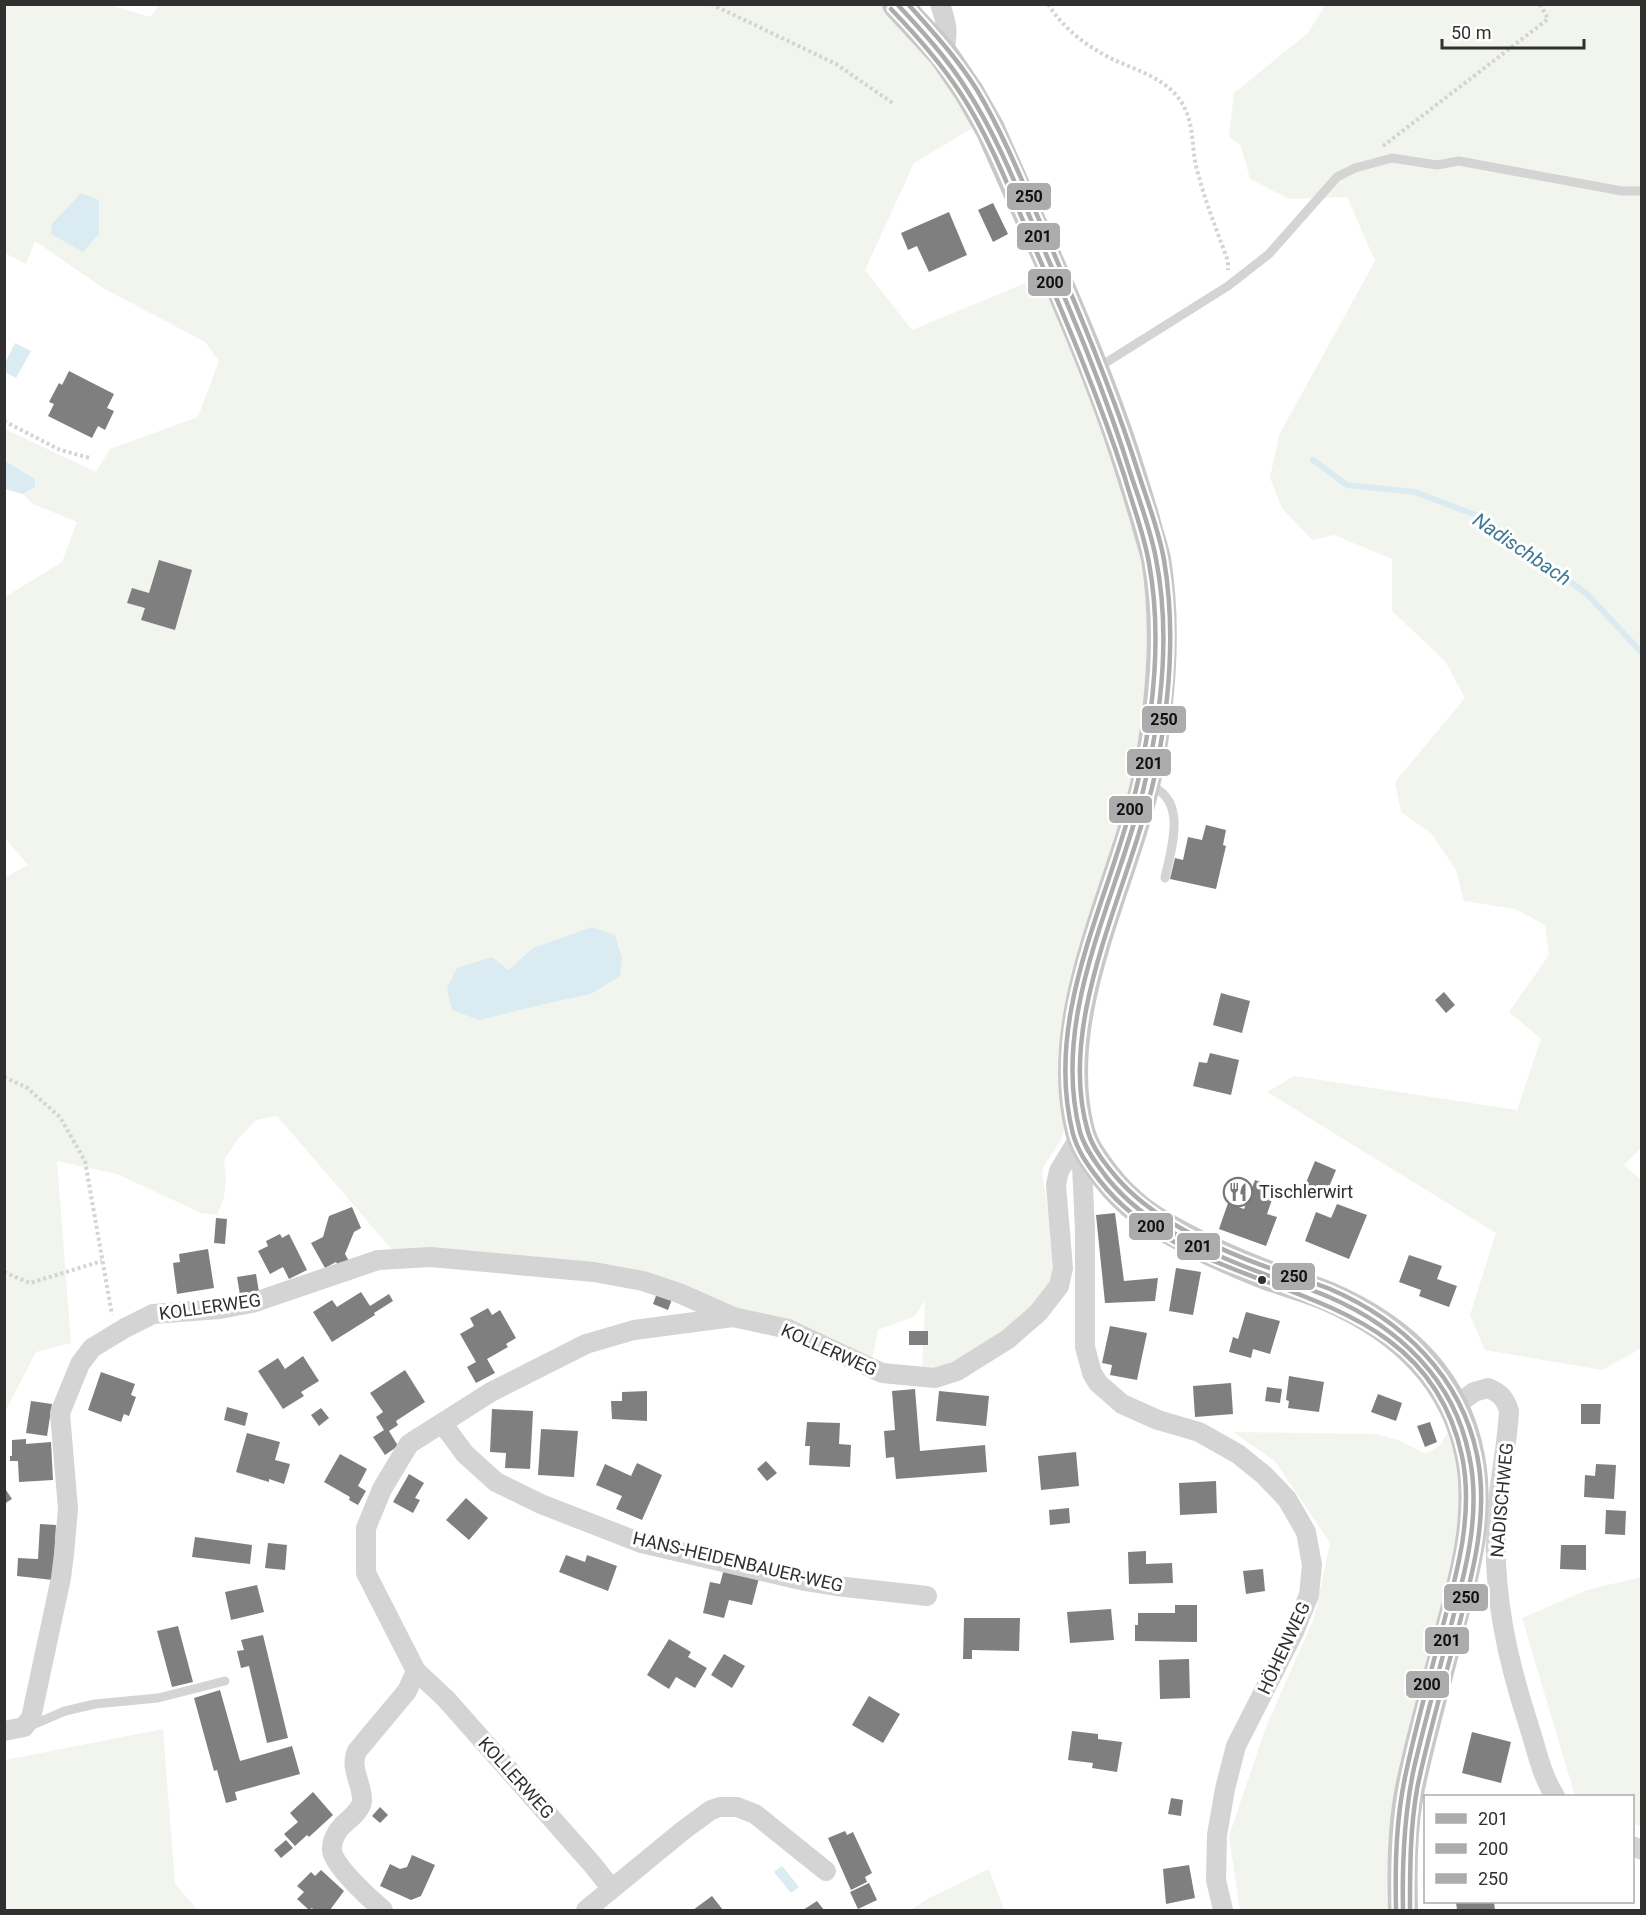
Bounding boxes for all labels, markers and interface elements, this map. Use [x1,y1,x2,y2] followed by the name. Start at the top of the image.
[1442,12,1584,50] scale bar
[1451,22,1491,43] text: 50 m
[1006,182,1052,211] line badge: 250
[1015,187,1043,206] text: 250
[1016,222,1061,251] line badge: 201
[1024,227,1052,246] text: 201
[1027,268,1072,297] line badge: 200
[1036,273,1064,292] text: 200
[1468,507,1576,591] water label: Nadischbach
[1141,705,1187,734] line badge: 250
[1150,710,1178,729] text: 250
[1126,748,1172,777] line badge: 201
[1135,754,1163,773] text: 201
[1108,795,1153,824] line badge: 200
[1116,800,1144,819] text: 200
[1222,1176,1254,1208] restaurant icon: Tischlerwirt
[1259,1181,1353,1202] place label: Tischlerwirt
[1128,1212,1174,1241] line badge: 200
[1137,1217,1165,1236] text: 200
[1176,1232,1221,1261] line badge: 201
[1184,1237,1212,1256] text: 201
[1271,1262,1316,1291] line badge: 250
[1280,1267,1308,1286] text: 250
[1256,1274,1268,1286] unlabelled marker
[158,1289,262,1324] street label: KOLLERWEG
[778,1319,880,1380] street label: KOLLERWEG
[1486,1442,1517,1558] street label: NADISCHWEG
[631,1527,845,1596] street label: HANS-HEIDENBAUER-WEG
[1443,1583,1489,1612] line badge: 250
[1452,1588,1480,1607] text: 250
[1253,1598,1314,1697] street label: HÖHENWEG
[1424,1626,1470,1655] line badge: 201
[1433,1631,1461,1650] text: 201
[1405,1670,1450,1699] line badge: 200
[1413,1675,1441,1694] text: 200
[474,1733,558,1823] street label: KOLLERWEG
[1424,1795,1634,1903] legend
[1478,1808,1508,1829] text: 201
[1478,1838,1508,1859] text: 200
[1478,1868,1508,1889] text: 250

